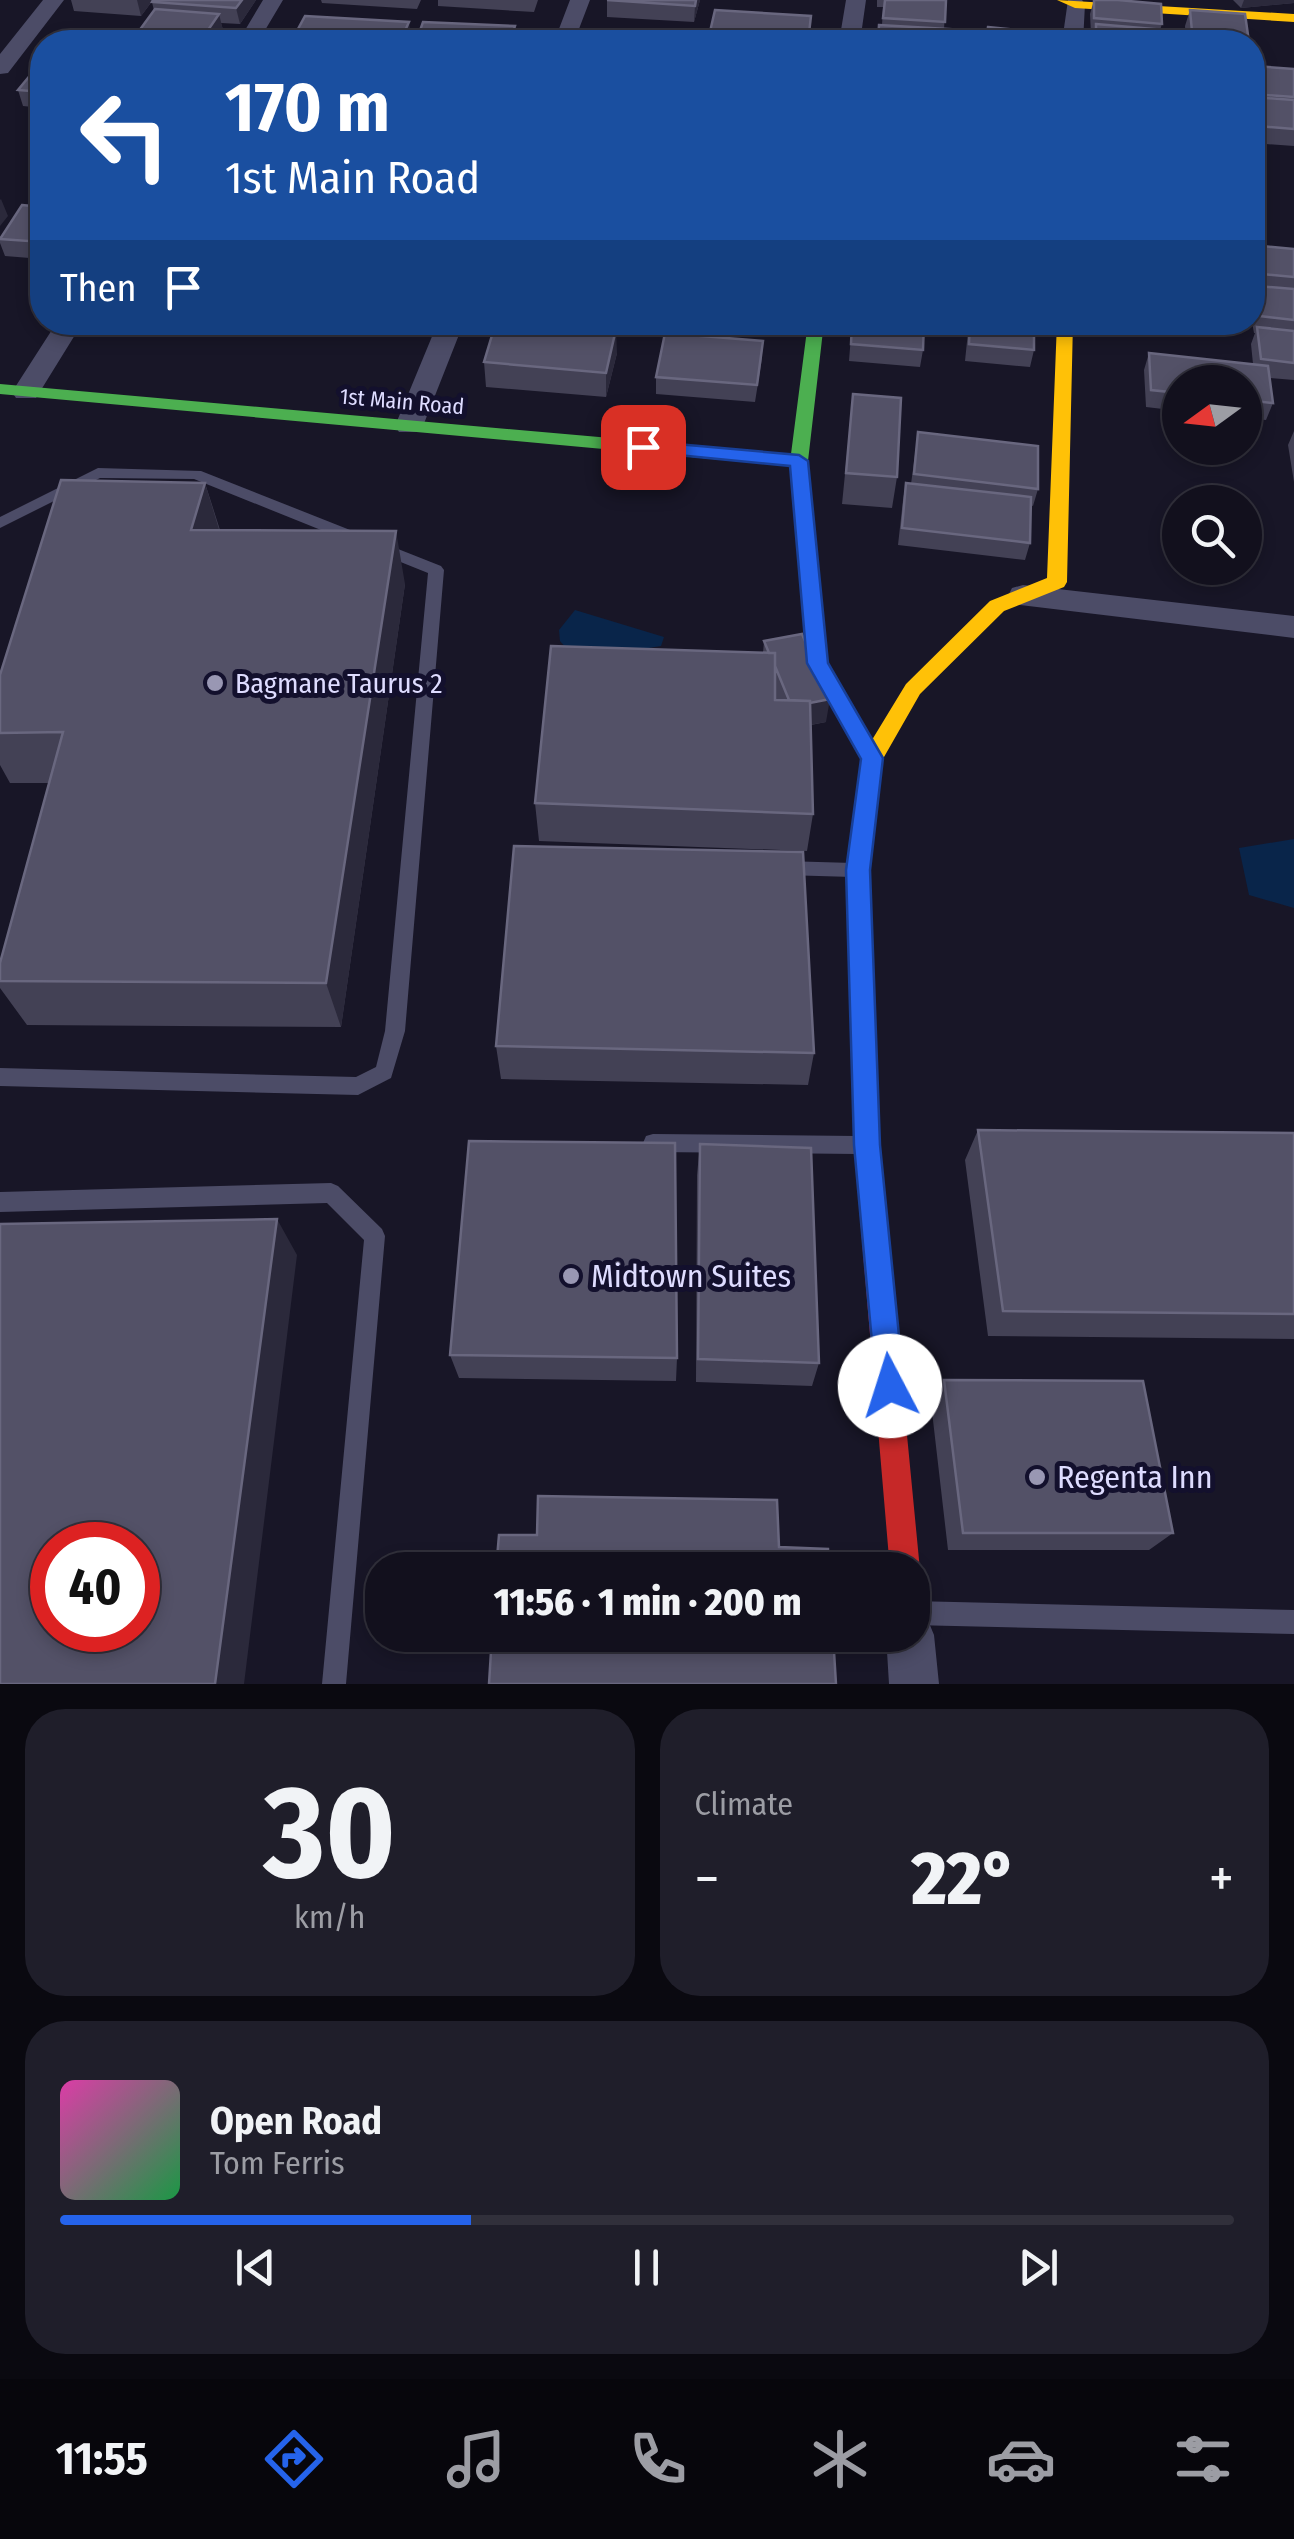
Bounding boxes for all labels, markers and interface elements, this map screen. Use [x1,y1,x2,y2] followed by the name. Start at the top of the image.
[225,66,390,150] text: 170 m
[60,70,190,200] icon: left
[225,151,480,205] text: 1st Main Road
[156,260,211,315] icon: arrive
[60,265,136,311] text: Then
[1162,365,1262,465] north arrow
[1162,365,1262,585] map controls
[339,383,465,420] street label: 1st Main Road
[601,405,686,490] pin
[616,420,671,475] icon: arrive
[1162,485,1262,585] button: search
[235,667,443,700] place label: Bagmane Taurus 2
[204,672,226,694] marker: Bagmane Taurus 2
[591,1257,791,1295] place label: Midtown Suites
[560,1265,582,1287] marker: Midtown Suites
[838,1334,942,1438] position arrow
[1057,1458,1213,1496] place label: Regenta Inn
[1026,1466,1048,1488] marker: Regenta Inn
[30,1522,160,1652] speed limit sign: 40
[494,1579,801,1625] text: 11:56 · 1 min · 200 m
[264,1755,396,1911] text: 30
[695,1785,793,1823] text: Climate
[911,1834,1017,1924] text: 22°
[695,1846,719,1912] text: −
[1209,1846,1234,1912] text: +
[294,1898,365,1936] text: km/h
[210,2098,382,2144] text: Open Road
[210,2144,345,2182] text: Tom Ferris
[228,2240,283,2295] icon: previous
[619,2240,674,2295] icon: pause
[1011,2240,1066,2295] icon: next
[259,2424,329,2494] icon: directions
[441,2424,511,2494] icon: music
[623,2424,693,2494] icon: phone
[805,2424,875,2494] icon: climate
[986,2424,1056,2494] icon: car
[1168,2424,1238,2494] icon: filters
[56,2432,148,2486] text: 11:55

